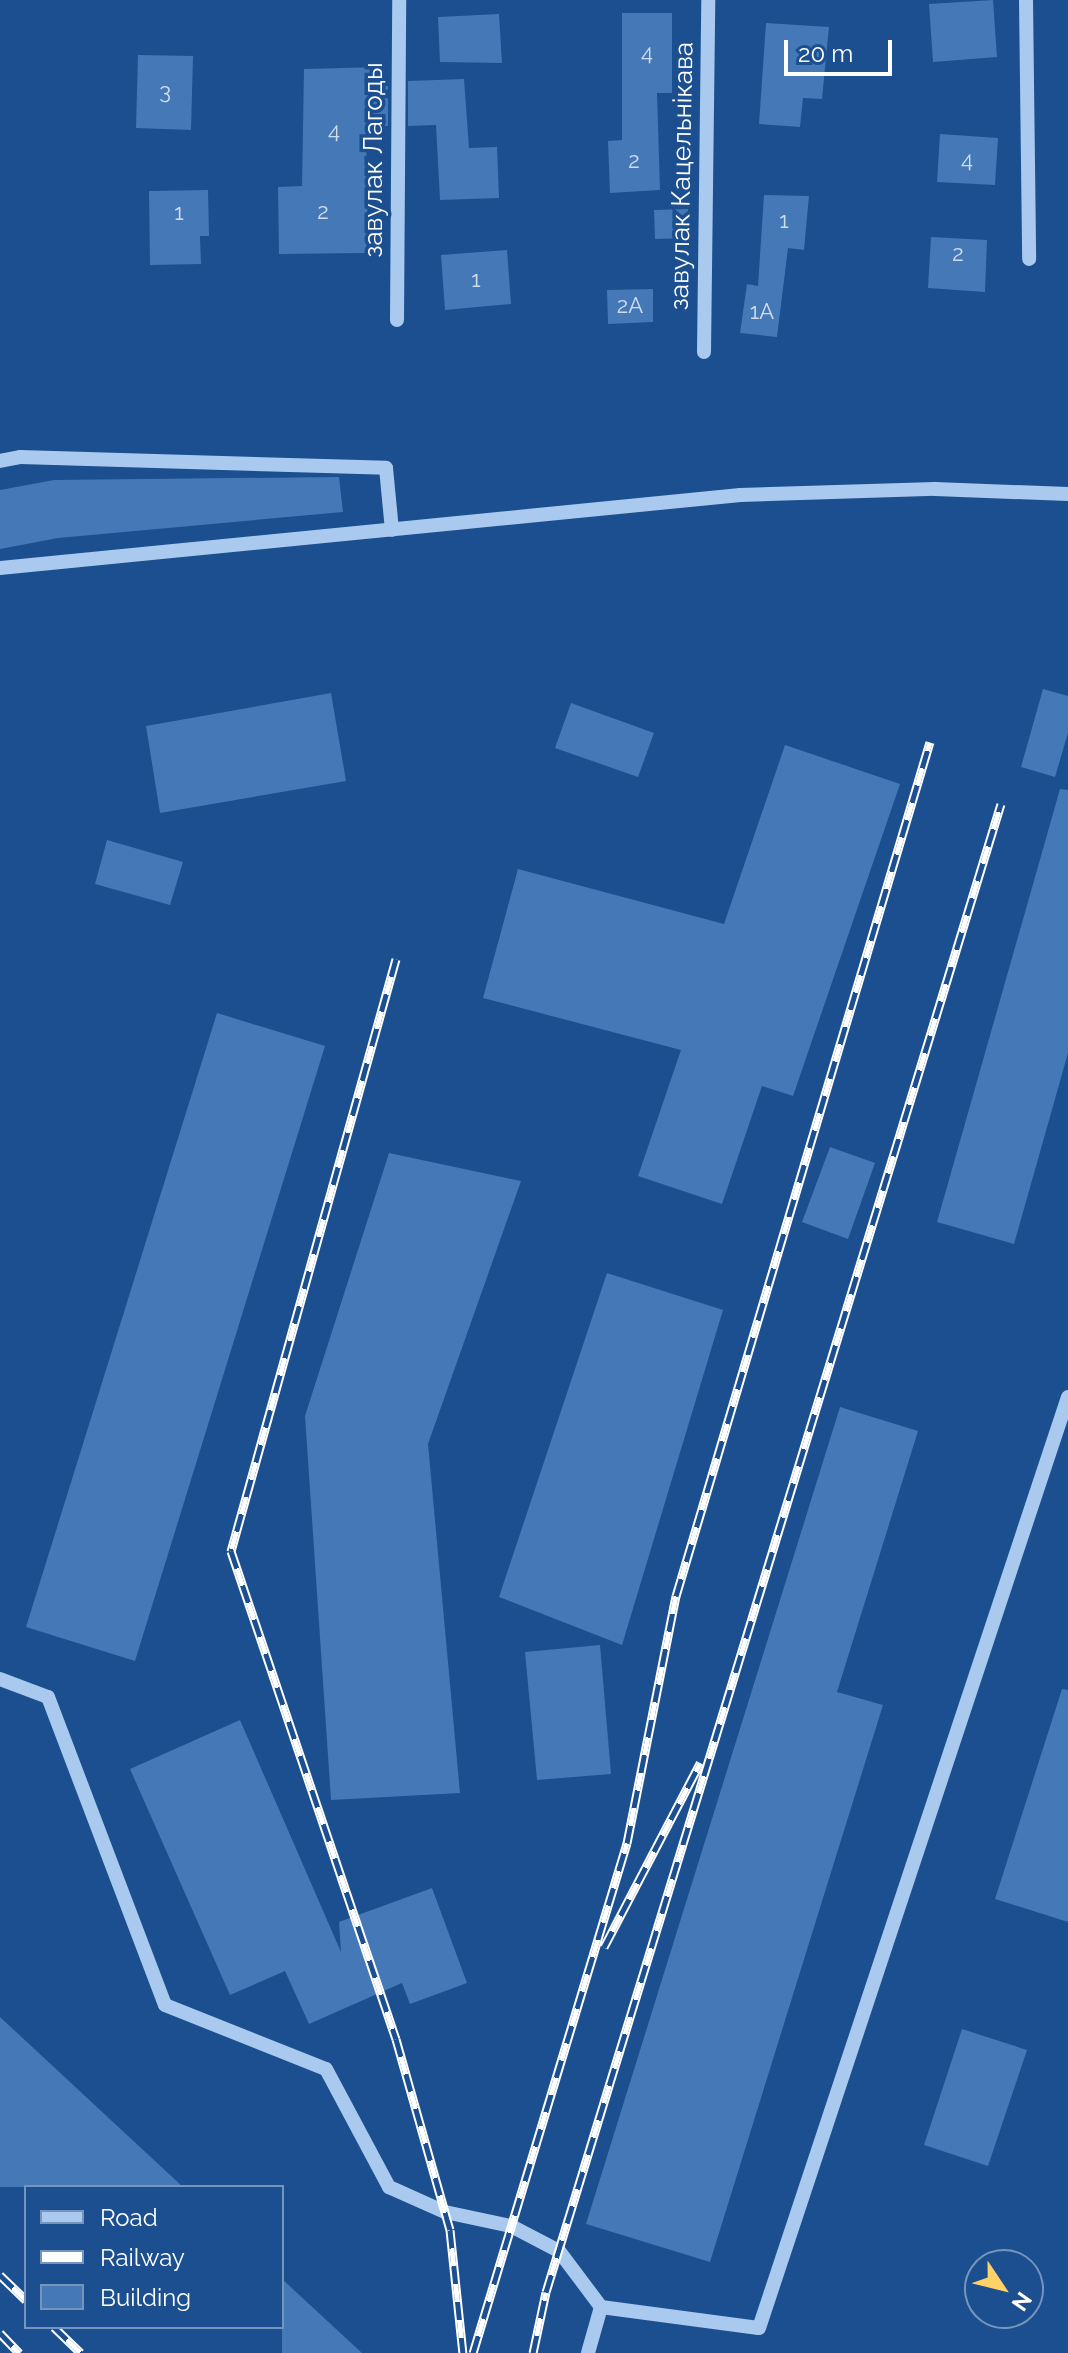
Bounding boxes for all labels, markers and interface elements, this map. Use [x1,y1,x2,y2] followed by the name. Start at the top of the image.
[788,24,896,74] scale bar
[798,39,853,68] text: 20 m
[641,40,653,66] house number: 4
[664,42,700,310] street label: завулак Кацельнікава
[358,62,390,258] street label: завулак Лагоды
[159,79,171,105] house number: 3
[328,118,340,144] house number: 4
[961,147,973,173] house number: 4
[628,148,640,174] house number: 2
[317,199,329,225] house number: 2
[174,200,184,226] house number: 1
[779,208,789,234] house number: 1
[952,241,964,267] house number: 2
[471,267,481,293] house number: 1
[617,293,643,319] house number: 2А
[750,299,774,325] house number: 1А
[24,2185,284,2329] legend
[100,2203,158,2232] text: Road
[100,2243,185,2272] text: Railway
[964,2249,1044,2329] north arrow
[100,2283,191,2312] text: Building
[1007,2287,1037,2316] text: N

